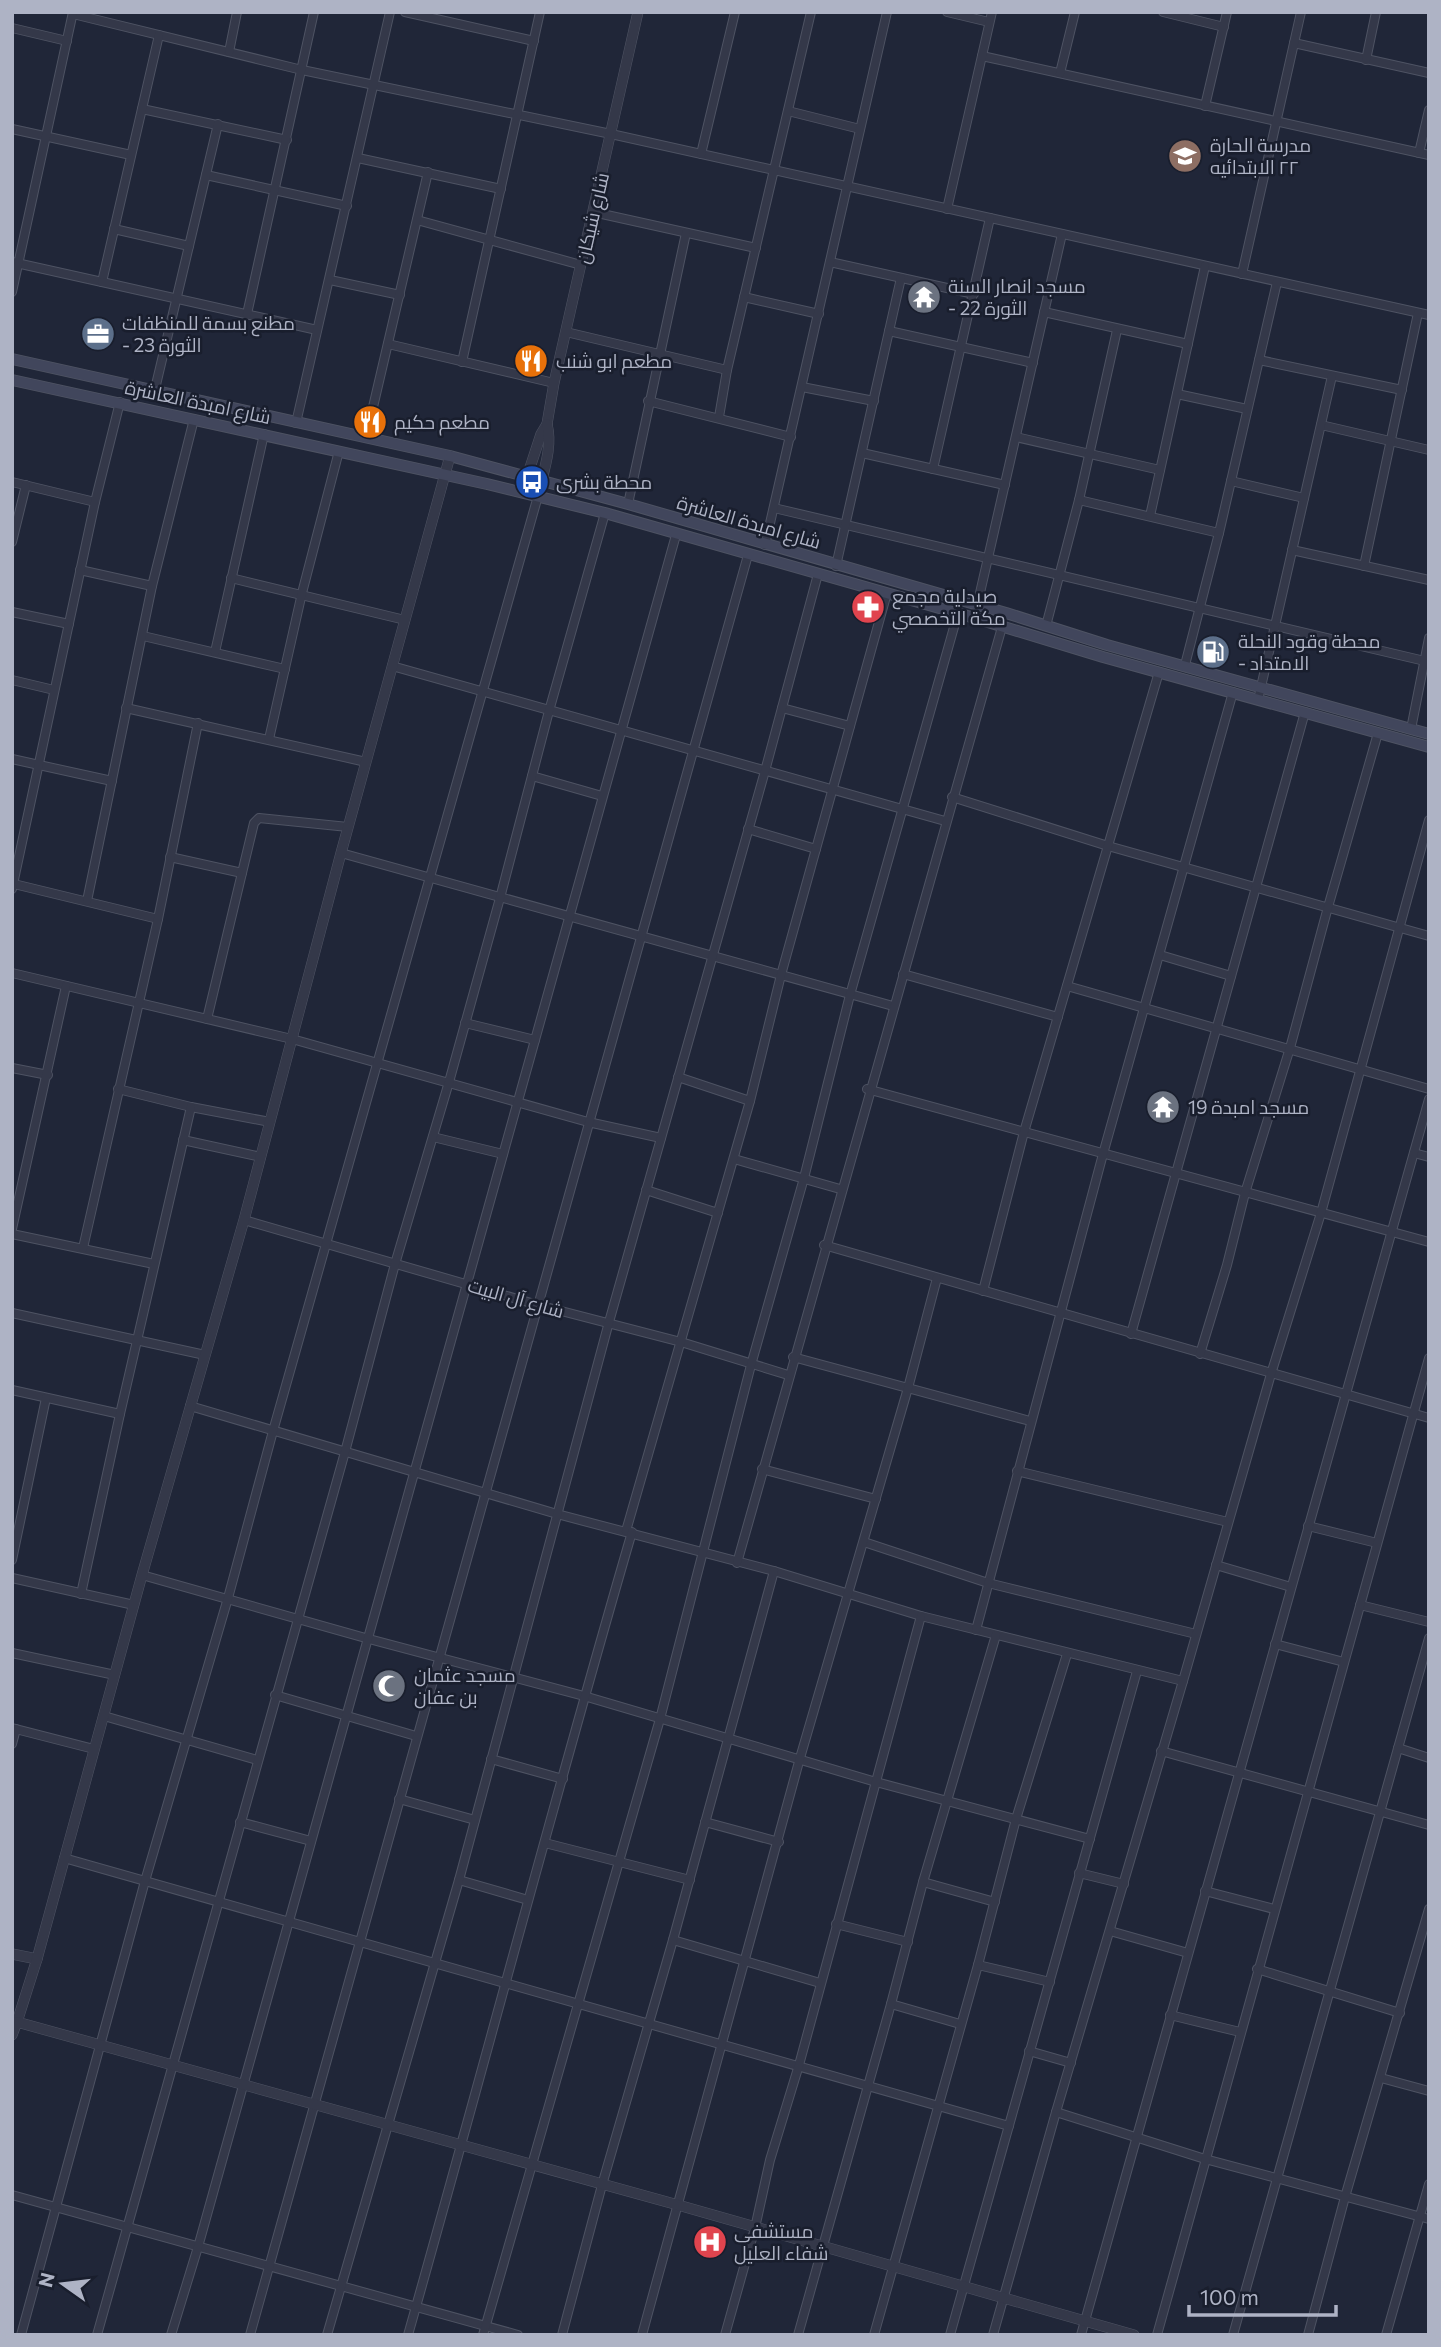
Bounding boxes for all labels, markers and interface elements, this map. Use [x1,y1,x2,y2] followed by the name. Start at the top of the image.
[1210,133,1311,178] place label: مدرسة الحارة ٢٢ الابتدائيه
[1166,137,1204,175] school or university icon: مدرسة الحارة ٢٢ الابتدائيه
[570,170,616,266] street label: شارع شيكان
[948,274,1086,320] place label: مسجد انصار السنة - الثورة 22
[905,278,943,316] temple icon: مسجد انصار السنة - الثورة 22
[122,311,295,357] place label: مطنع بسمة للمنظفات - الثورة 23
[79,315,117,353] office icon: مطنع بسمة للمنظفات - الثورة 23
[512,342,550,380] restaurant icon: مطعم ابو شنب
[556,349,672,375] place label: مطعم ابو شنب
[122,375,273,431] street label: شارع امبدة العاشرة
[351,403,389,441] restaurant icon: مطعم حكيم
[394,410,490,436] place label: مطعم حكيم
[513,463,551,501] bus stop icon: محطة بشرى
[556,470,652,494] place label: محطة بشرى
[674,490,824,556] street label: شارع امبدة العاشرة
[892,584,1006,633] place label: صيدلية مجمع مكة التخصصي
[849,588,887,626] pharmacy icon: صيدلية مجمع مكة التخصصي
[1238,629,1380,674] place label: محطة وقود النحلة - الامتداد
[1194,633,1232,671] fuel station icon: محطة وقود النحلة - الامتداد
[1144,1088,1182,1126] temple icon: مسجد امبدة 19
[1188,1095,1309,1118] place label: مسجد امبدة 19
[465,1273,567,1325] street label: شارع آل البيت
[414,1663,516,1709] place label: مسجد عثمان بن عفان
[370,1667,408,1705] mosque icon: مسجد عثمان بن عفان
[734,2219,829,2265] place label: مستشفى شفاء العليل
[691,2223,729,2261] hospital icon: مستشفى شفاء العليل
[28,2249,98,2319] north arrow
[33,2270,59,2289] text: N
[1189,2274,1336,2318] scale bar
[1200,2284,1259,2309] text: 100 m

